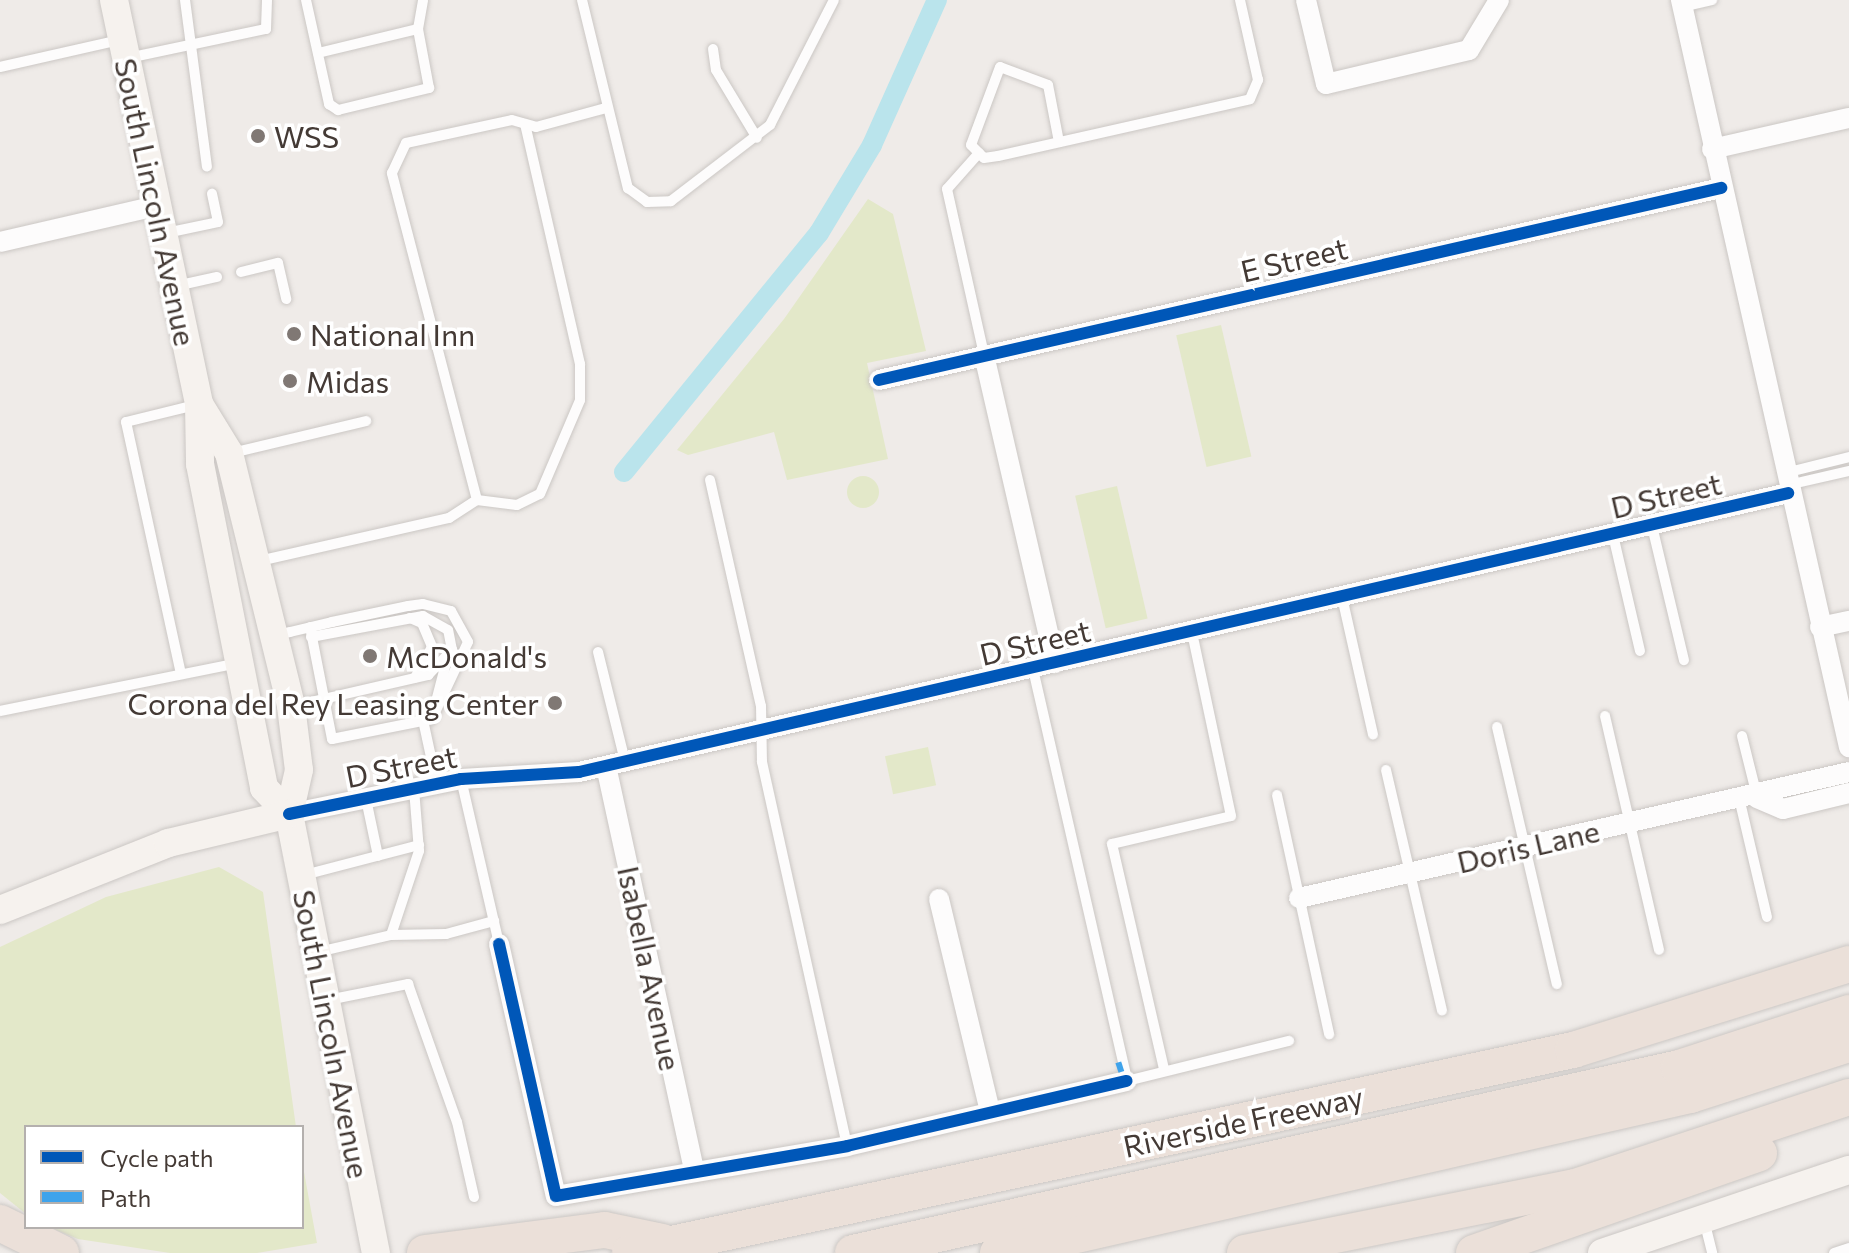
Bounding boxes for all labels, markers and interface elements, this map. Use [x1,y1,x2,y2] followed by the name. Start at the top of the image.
[108,55,204,349] street label: South Lincoln Avenue
[274,118,339,154] place label: WSS
[249,127,267,145] marker: WSS
[1237,229,1351,289] street label: E Street
[310,316,475,352] place label: National Inn
[285,325,303,343] marker: National Inn
[306,363,389,399] place label: Midas
[281,372,299,390] marker: Midas
[1607,465,1725,525] street label: D Street
[976,612,1094,672] street label: D Street
[386,638,547,674] place label: McDonald's
[361,647,379,665] marker: McDonald's
[127,685,539,721] place label: Corona del Rey Leasing Center
[546,694,564,712] marker: Corona del Rey Leasing Center
[342,738,460,794] street label: D Street
[1453,812,1603,880] street label: Doris Lane
[611,863,689,1073] street label: Isabella Avenue
[286,887,378,1181] street label: South Lincoln Avenue
[1120,1078,1366,1164] street label: Riverside Freeway
[24,1125,304,1229] legend
[100,1143,214,1172] text: Cycle path
[100,1183,151,1212] text: Path

